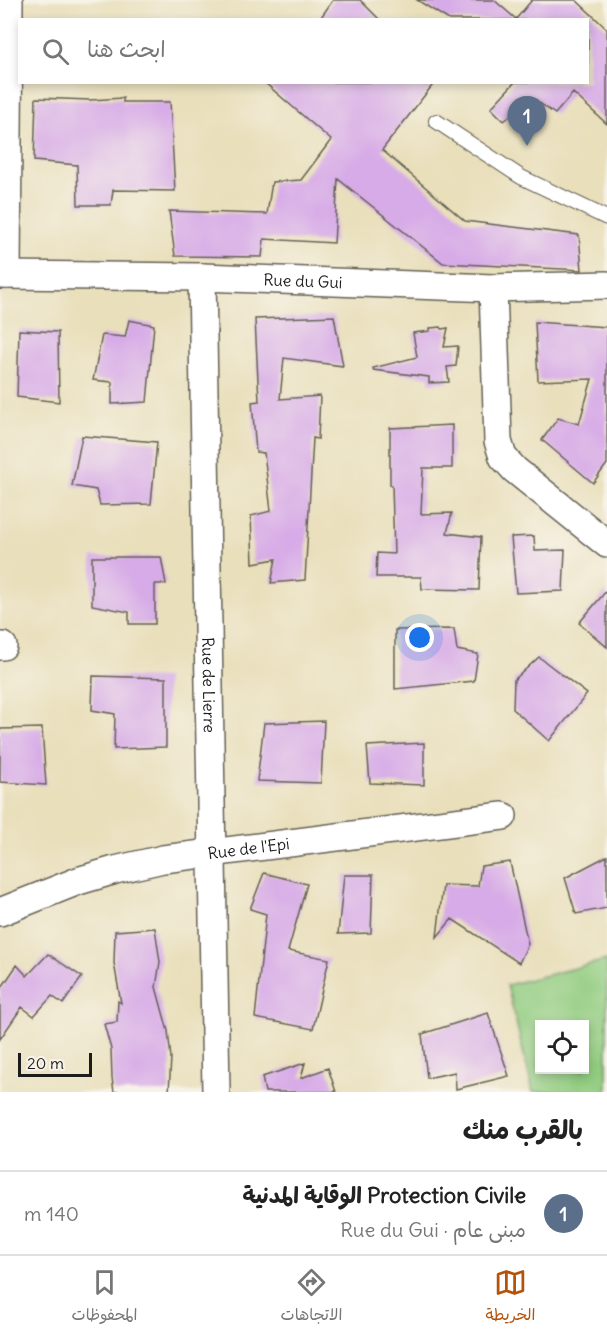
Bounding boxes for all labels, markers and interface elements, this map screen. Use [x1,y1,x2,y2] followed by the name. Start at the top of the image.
[18,18,589,84] search box
[39,35,72,68] icon: search
[87,35,166,63] text: ابحث هنا
[508,96,546,146] pin: 1
[263,269,343,292] street label: Rue du Gui
[405,623,434,652] your location
[198,637,220,733] street label: Rue de Lierre
[206,833,291,863] street label: Rue de l'Epi
[535,1020,589,1074] map controls
[535,1020,589,1074] button: locate
[18,1050,92,1078] scale bar
[27,1053,64,1073] text: 20 m
[463,1113,583,1146] text: بالقرب منك
[243,1181,526,1209] text: Protection Civile الوقاية المدنية
[24,1201,79,1226] text: 140 m
[560,1201,567,1226] text: 1
[340,1217,526,1242] text: مبنى عام · Rue du Gui
[72,1266,137,1329] tab: المحفوظات
[281,1266,342,1329] tab: الاتجاهات
[486,1266,535,1329] tab: الخريطة

